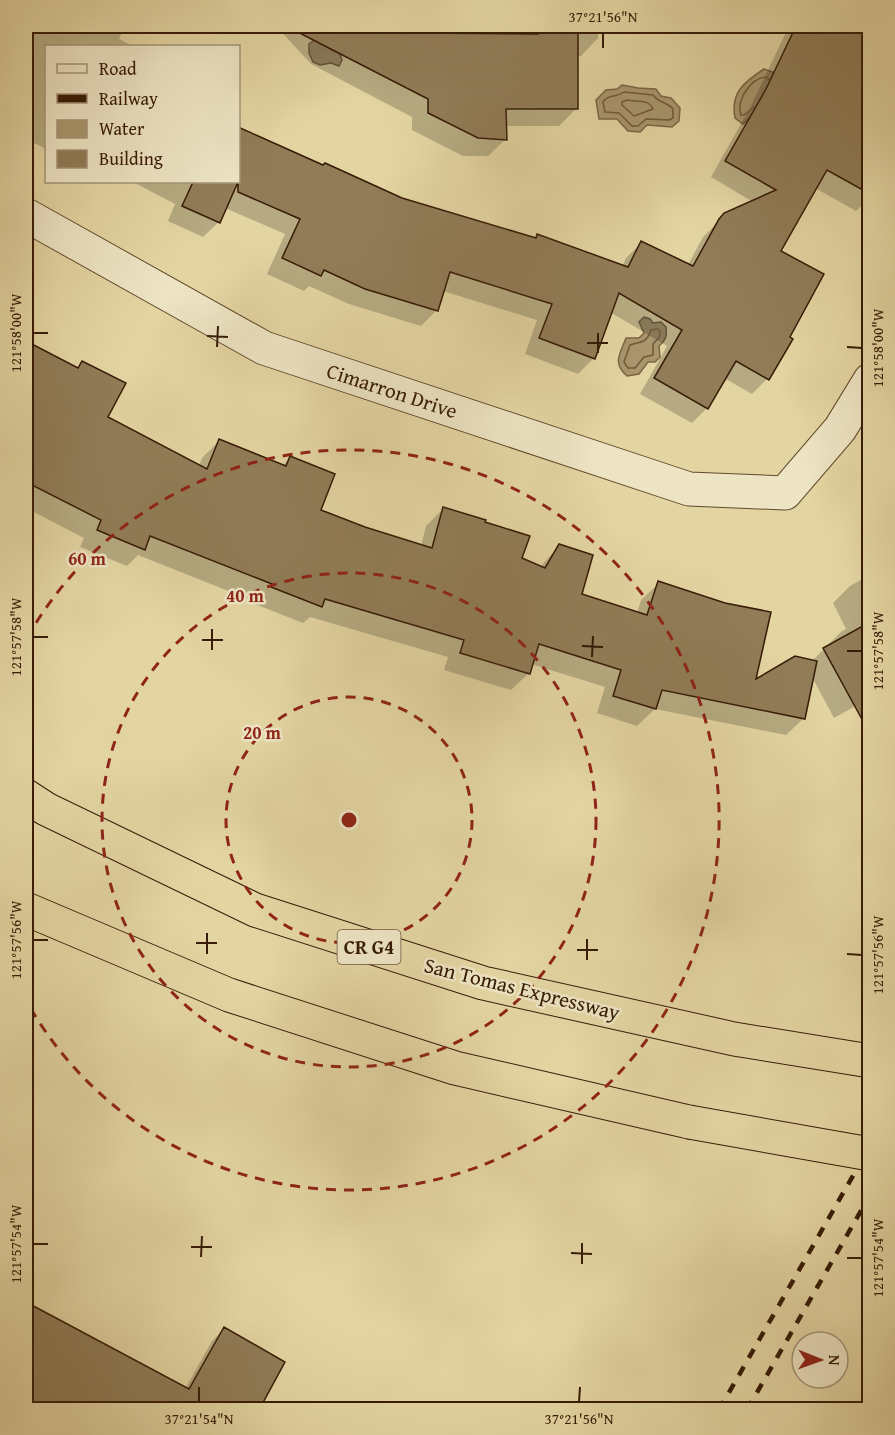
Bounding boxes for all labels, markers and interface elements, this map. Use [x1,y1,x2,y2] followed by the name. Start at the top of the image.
[569,6,638,27] text: 37°21'56"N
[45,45,240,183] legend
[99,55,137,82] text: Road
[99,85,158,112] text: Railway
[99,115,145,142] text: Water
[99,145,163,172] text: Building
[5,293,26,373] text: 121°58'00"W
[867,308,888,388] text: 121°58'00"W
[323,355,462,426] street label: Cimarron Drive
[68,545,107,572] text: 60 m
[226,582,265,609] text: 40 m
[5,597,26,677] text: 121°57'58"W
[867,611,888,691] text: 121°57'58"W
[243,719,282,746] text: 20 m
[339,810,359,830] centre of rings
[5,900,26,980] text: 121°57'56"W
[867,915,888,995] text: 121°57'56"W
[338,930,400,964] road number: CR G4
[421,949,624,1028] street label: San Tomas Expressway
[5,1204,26,1284] text: 121°57'54"W
[867,1218,888,1298] text: 121°57'54"W
[790,1330,850,1390] north arrow
[823,1355,847,1366] text: N
[165,1408,234,1429] text: 37°21'54"N
[545,1408,614,1429] text: 37°21'56"N

